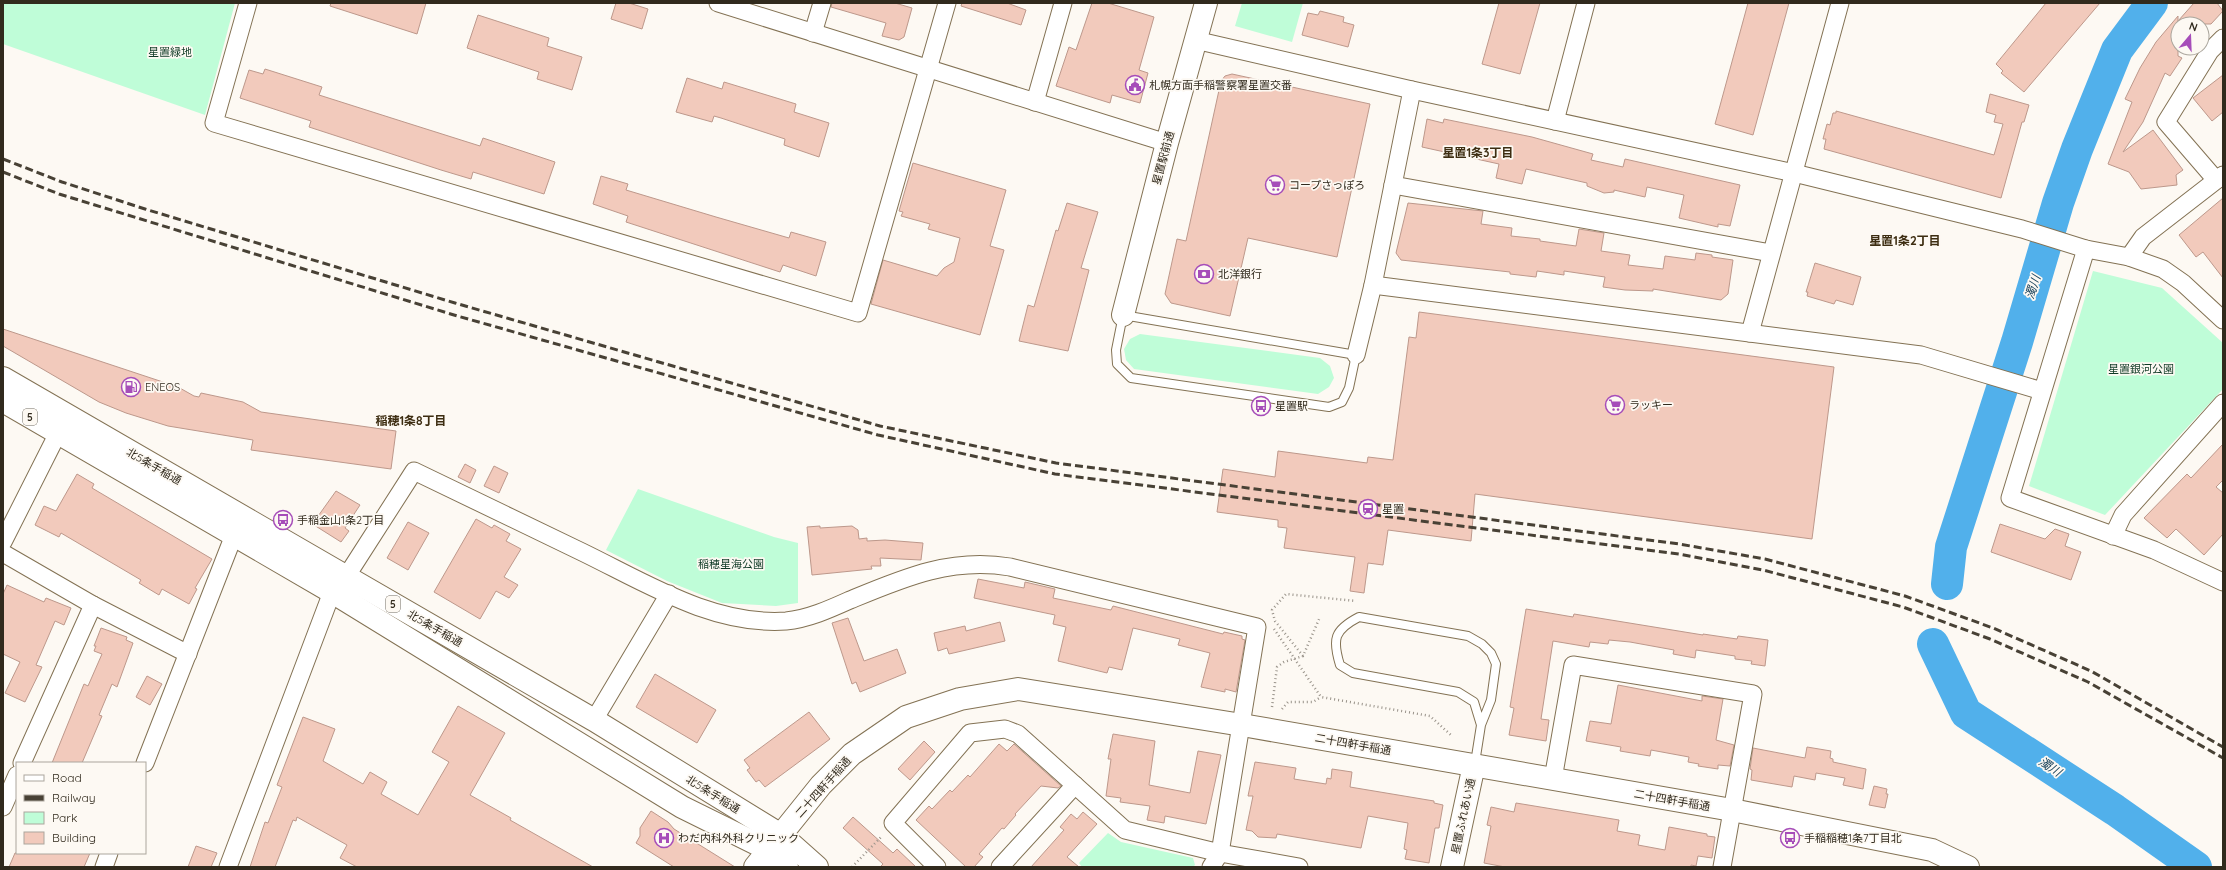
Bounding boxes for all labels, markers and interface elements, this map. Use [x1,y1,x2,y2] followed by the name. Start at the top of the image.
[2170,16,2210,56] north arrow
[2187,19,2199,34] text: N
[148,45,192,59] park label: 星置緑地
[1124,74,1146,96] public building icon: 札幌方面手稲警察署星置交番
[1149,78,1292,92] place label: 札幌方面手稲警察署星置交番
[1149,130,1177,186] street label: 星置駅前通
[1442,145,1514,160] district label: 星置1条3丁目
[1264,174,1286,196] supermarket icon: コープさっぽろ
[1289,178,1365,192] place label: コープさっぽろ
[1869,233,1941,248] district label: 星置1条2丁目
[1193,263,1215,285] bank icon: 北洋銀行
[1218,267,1262,281] place label: 北洋銀行
[2022,271,2044,301] water label: 濁川
[2108,362,2174,376] park label: 星置銀河公園
[120,376,142,398] fuel station icon: ENEOS
[145,380,180,394] place label: ENEOS
[1604,394,1626,416] supermarket icon: ラッキー
[1250,395,1272,417] bus stop icon: 星置駅
[1629,398,1673,412] place label: ラッキー
[1275,399,1308,413] place label: 星置駅
[23,409,37,425] road number: 5
[375,413,447,428] district label: 稲穂1条8丁目
[124,445,184,487] street label: 北5条手稲通
[1357,498,1379,520] station icon: 星置
[1382,502,1404,516] place label: 星置
[272,509,294,531] bus stop icon: 手稲金山1条2丁目
[297,513,384,527] place label: 手稲金山1条2丁目
[698,557,764,571] park label: 稲穂星海公園
[386,596,400,612] road number: 5
[405,607,465,649] street label: 北5条手稲通
[1314,730,1392,758] street label: 二十四軒手稲通
[792,754,854,820] street label: 二十四軒手稲通
[2036,754,2066,780] water label: 濁川
[16,762,146,854] legend
[52,770,82,785] text: Road
[683,772,743,816] street label: 北5条手稲通
[1448,777,1478,855] street label: 星置ふれあい通
[1633,786,1711,814] street label: 二十四軒手稲通
[52,790,96,805] text: Railway
[52,810,77,825] text: Park
[653,827,675,849] hospital icon: わだ内科外科クリニック
[1779,827,1801,849] bus stop icon: 手稲稲穂1条7丁目北
[52,830,96,845] text: Building
[678,831,799,845] place label: わだ内科外科クリニック
[1804,831,1902,845] place label: 手稲稲穂1条7丁目北

